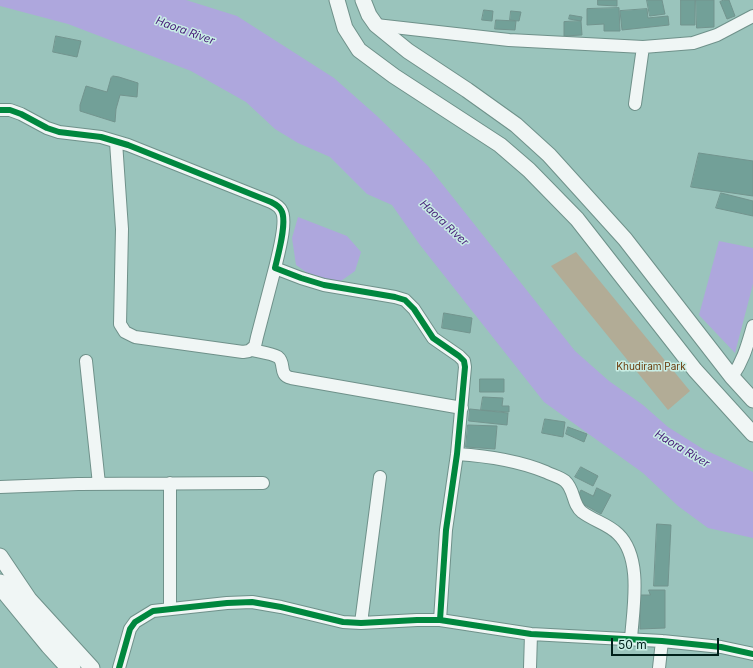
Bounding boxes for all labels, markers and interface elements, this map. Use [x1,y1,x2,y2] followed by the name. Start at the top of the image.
[154,14,216,48] water label: Haora River
[417,197,471,249] water label: Haora River
[616,361,686,373] park label: Khudiram Park
[652,427,712,471] water label: Haora River
[613,630,721,656] scale bar
[618,637,647,652] text: 50 m

